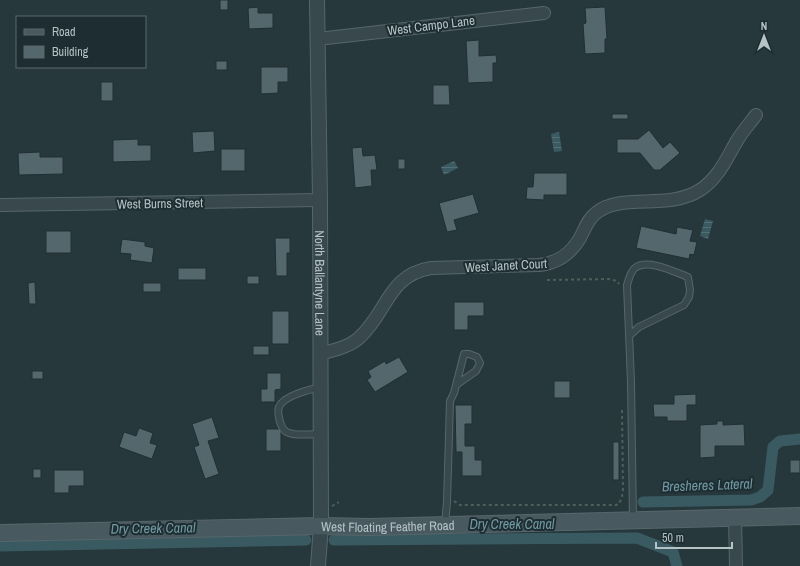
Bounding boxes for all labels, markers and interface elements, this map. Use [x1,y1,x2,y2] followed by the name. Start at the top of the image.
[386,12,476,39] street label: West Campo Lane
[16,16,146,68] legend
[744,16,784,56] north arrow
[761,19,767,33] text: N
[52,24,76,40] text: Road
[52,44,89,60] text: Building
[117,194,203,213] street label: West Burns Street
[311,230,328,336] street label: North Ballantyne Lane
[465,255,548,276] street label: West Janet Court
[661,474,753,496] water label: Bresheres Lateral
[470,515,555,533] water label: Dry Creek Canal
[321,517,455,536] street label: West Floating Feather Road
[110,518,196,538] water label: Dry Creek Canal
[656,524,732,550] scale bar
[662,530,684,546] text: 50 m

